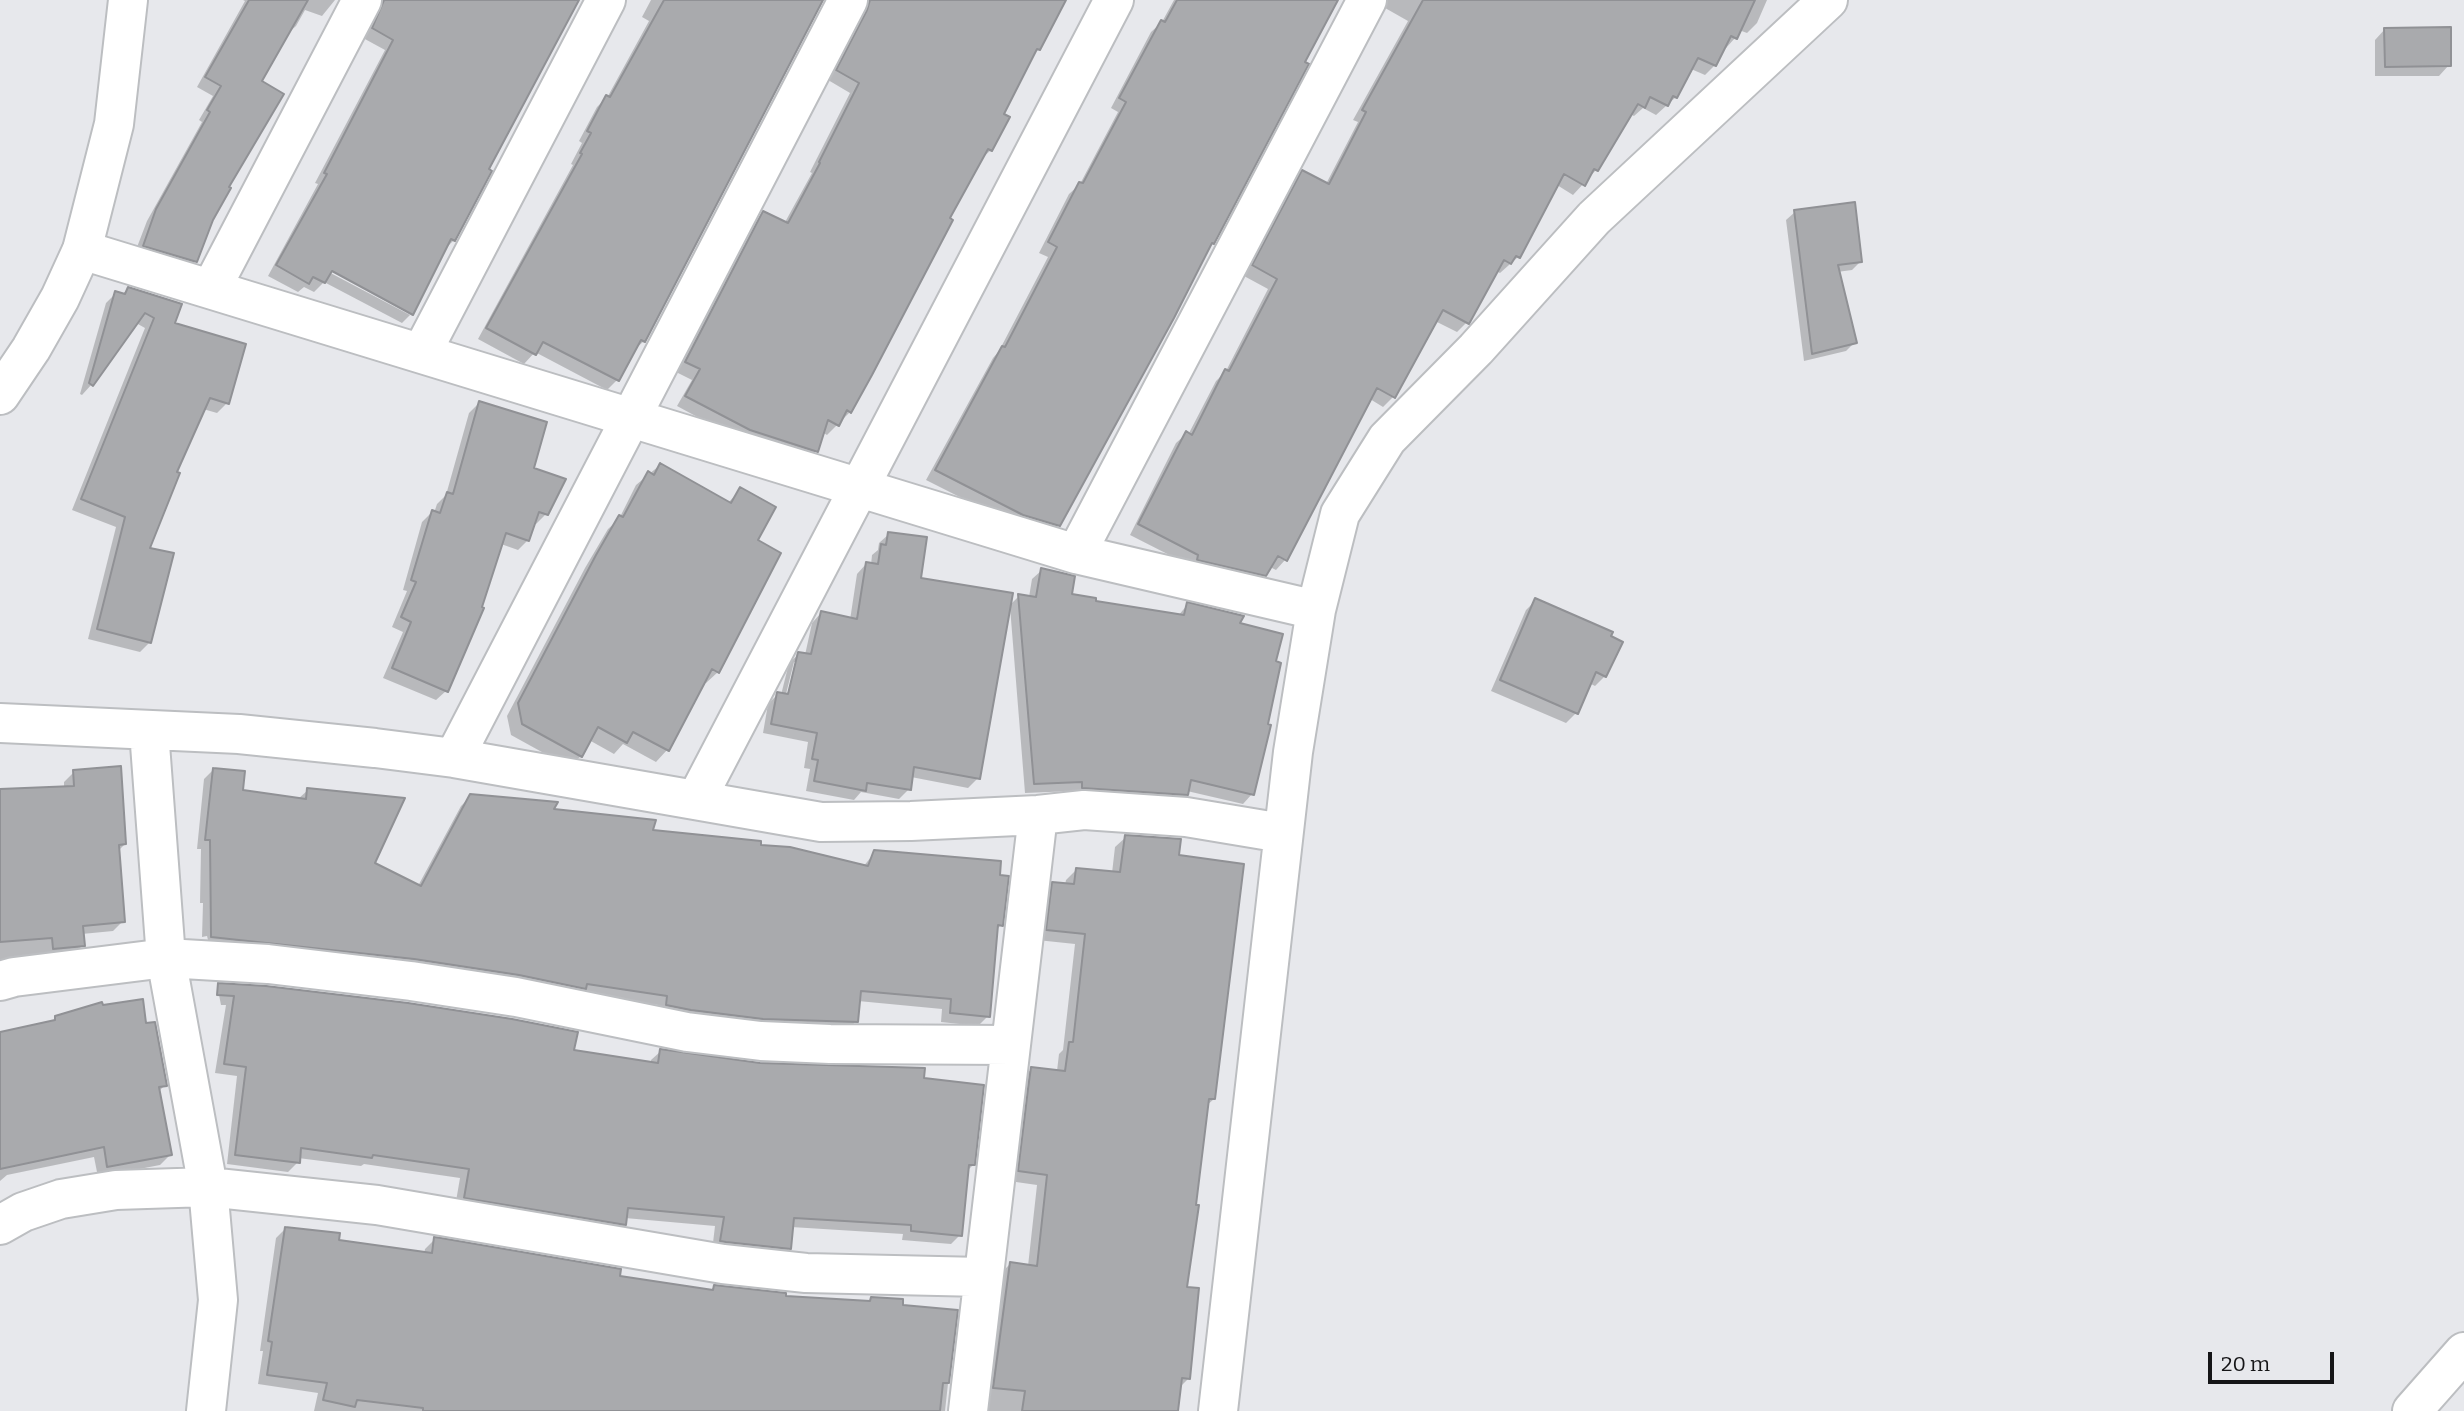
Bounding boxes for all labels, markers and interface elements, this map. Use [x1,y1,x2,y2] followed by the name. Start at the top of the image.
[2212,1338,2338,1382] scale bar
[2221,1351,2270,1377] text: 20 m

